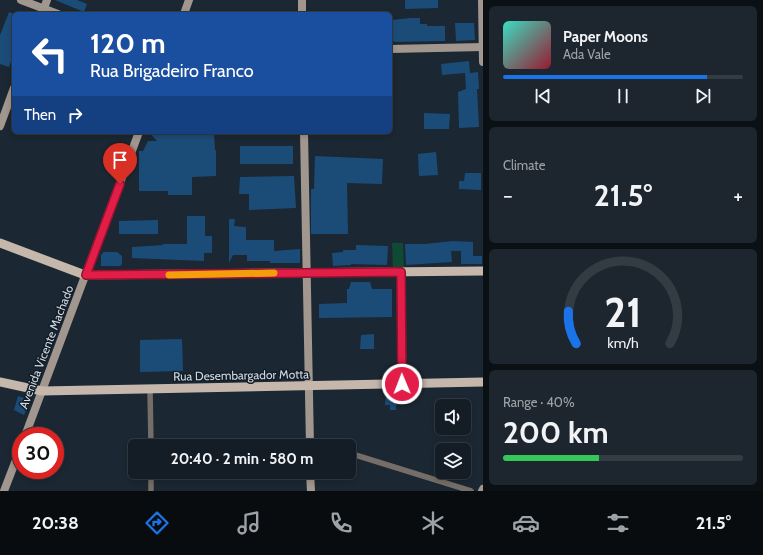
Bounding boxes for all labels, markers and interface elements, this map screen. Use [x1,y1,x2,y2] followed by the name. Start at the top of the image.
[90,26,166,60] text: 120 m
[24,28,76,80] icon: left
[563,28,648,46] text: Paper Moons
[563,46,611,62] text: Ada Vale
[90,60,254,82] text: Rua Brigadeiro Franco
[532,85,554,107] icon: previous
[612,85,634,107] icon: pause
[692,85,714,107] icon: next
[64,104,86,126] icon: right
[24,106,56,124] text: Then
[103,143,137,184] pin
[109,149,131,171] icon: arrive
[503,157,545,173] text: Climate
[594,177,652,214] text: 21.5°
[503,182,513,209] text: −
[733,182,743,209] text: +
[16,283,77,411] street label: Avenida Vicente Machado
[604,287,642,337] text: 21
[607,334,639,352] text: km/h
[381,363,423,405] position arrow
[173,366,309,384] street label: Rua Desembargador Motta
[503,394,575,410] text: Range · 40%
[435,399,471,479] map controls
[435,399,471,435] button: sound
[503,414,609,451] text: 200 km
[12,427,64,479] speed limit sign: 30
[435,443,471,479] button: layers
[171,450,313,468] text: 20:40 · 2 min · 580 m
[143,509,171,537] icon: directions
[235,509,263,537] icon: music
[327,509,355,537] icon: phone
[419,509,447,537] icon: climate
[512,509,540,537] icon: car
[604,509,632,537] icon: filters
[32,512,79,534] text: 20:38
[696,512,731,534] text: 21.5°

